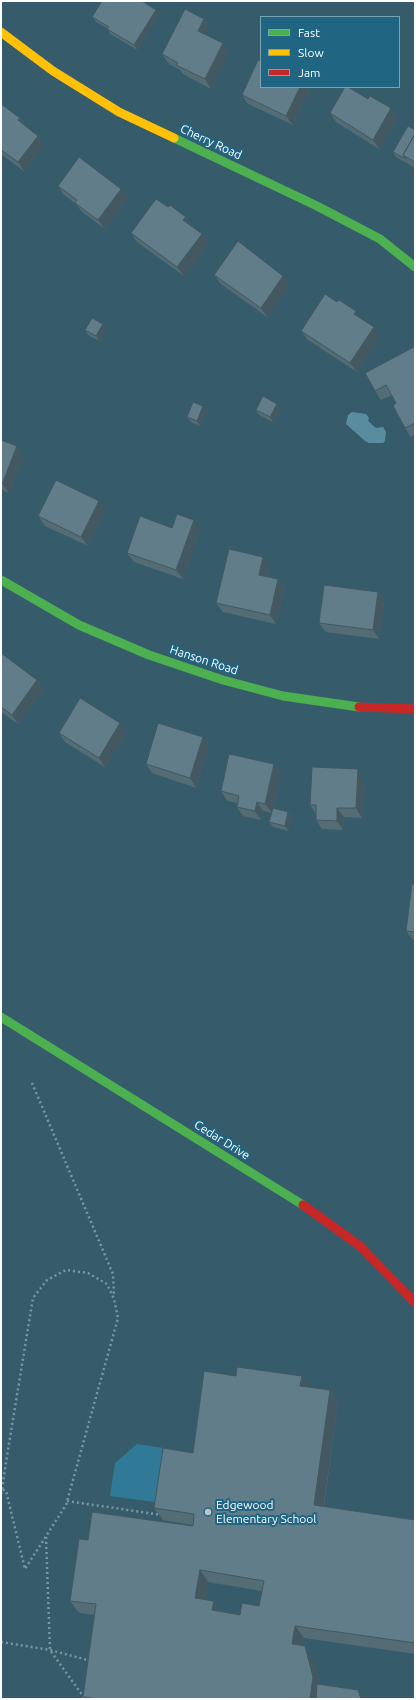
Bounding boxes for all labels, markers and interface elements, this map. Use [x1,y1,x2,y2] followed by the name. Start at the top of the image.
[260,16,400,88] legend
[298,26,320,39] text: Fast
[298,46,324,59] text: Slow
[298,66,320,79] text: Jam
[178,121,244,163] street label: Cherry Road
[168,642,240,678] street label: Hanson Road
[192,1117,252,1163] street label: Cedar Drive
[216,1498,316,1526] place label: Edgewood Elementary School
[203,1507,213,1517] marker: Edgewood Elementary School

